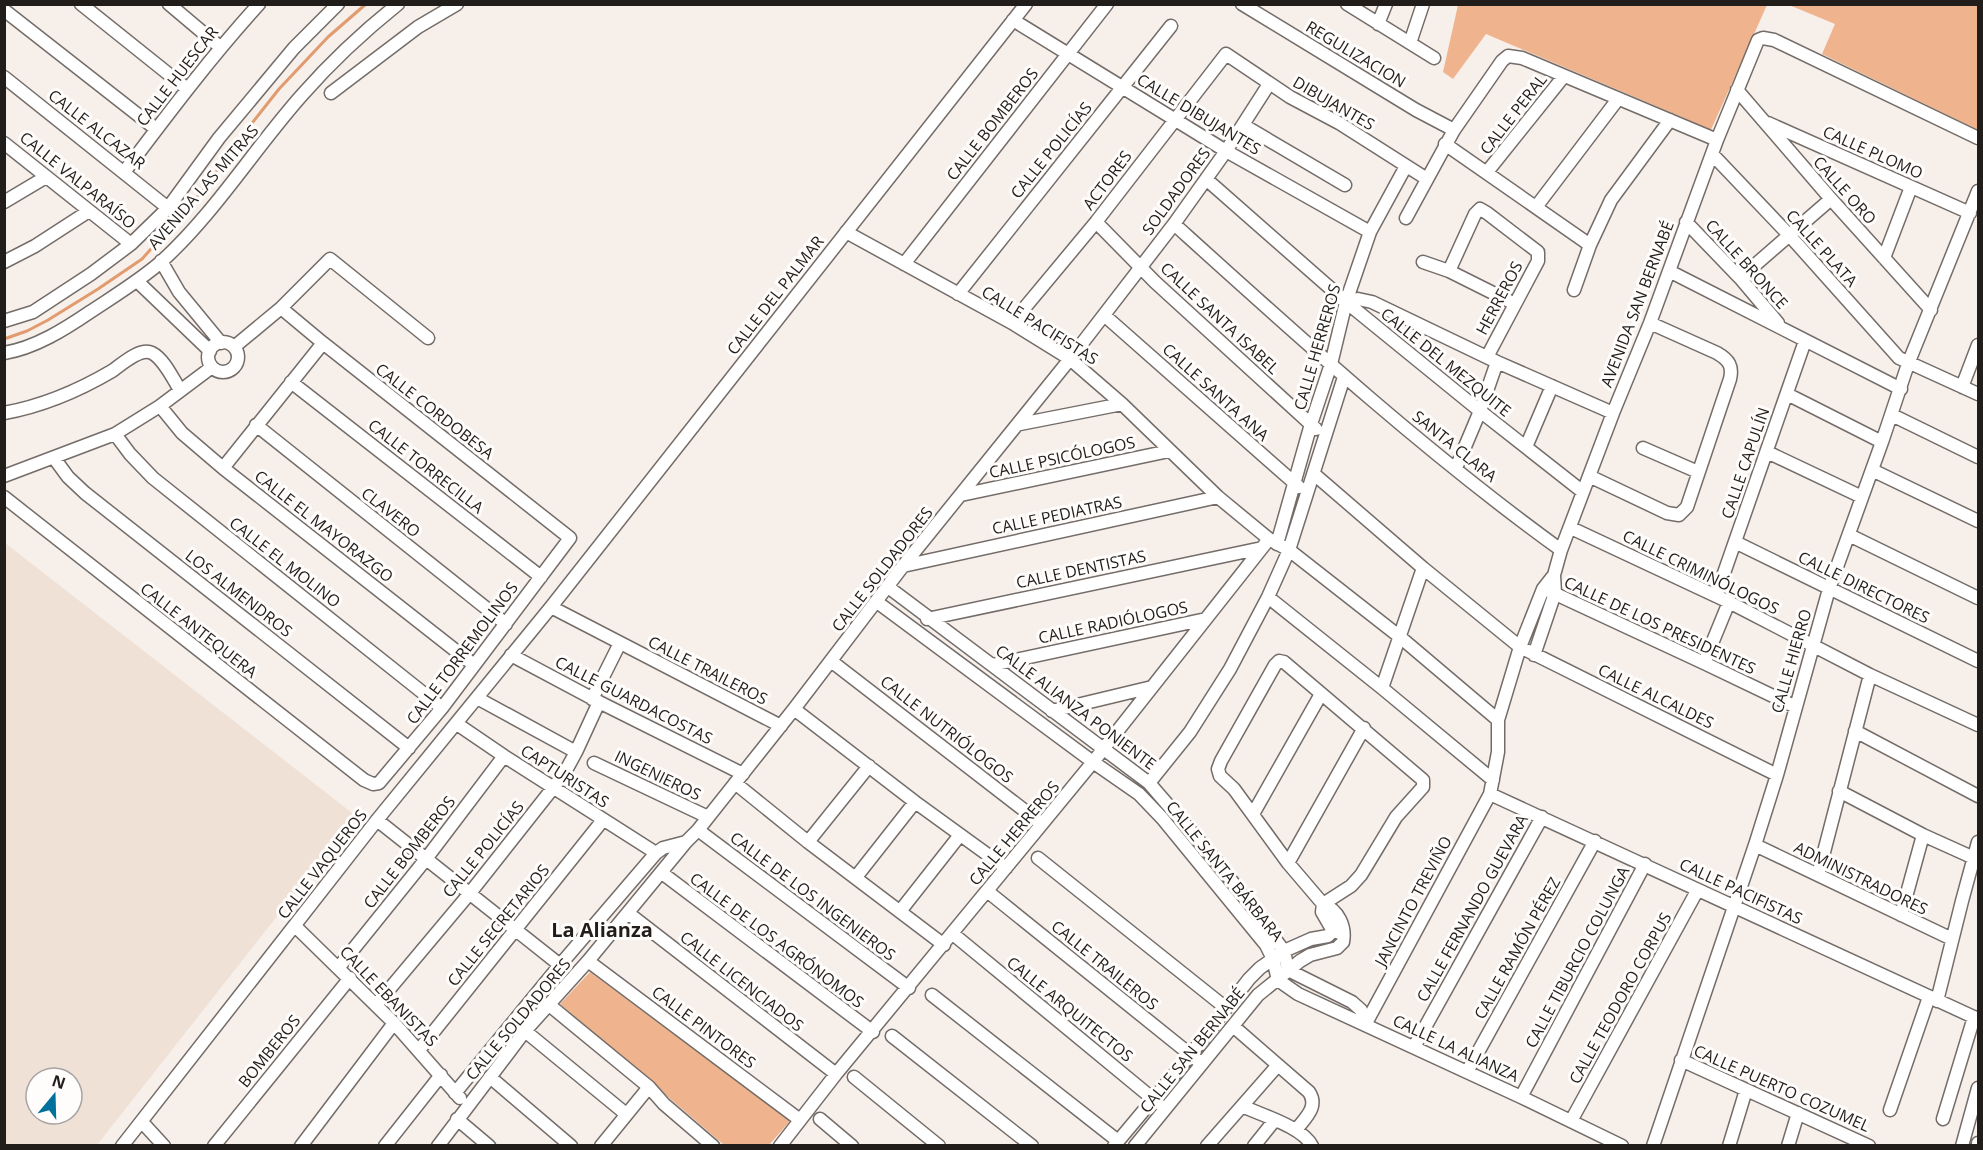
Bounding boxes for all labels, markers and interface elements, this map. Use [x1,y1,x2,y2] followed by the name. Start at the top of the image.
[1302,15,1410,93] street label: REGULIZACION
[131,21,223,131] street label: CALLE HUESCAR
[941,63,1043,185] street label: CALLE BOMBEROS
[1133,68,1265,160] street label: CALLE DIBUJANTES
[1475,69,1551,159] street label: CALLE PERAL
[1289,71,1379,135] street label: DIBUJANTES
[44,84,150,174] street label: CALLE ALCAZAR
[1005,97,1097,203] street label: CALLE POLICÍAS
[143,120,264,254] street label: AVENIDA LAS MITRAS
[1820,120,1926,184] street label: CALLE PLOMO
[15,126,141,234] street label: CALLE VALPARAÍSO
[1137,143,1215,239] street label: SOLDADORES
[1077,146,1137,214] street label: ACTORES
[1808,151,1882,229] street label: CALLE ORO
[1781,205,1863,292] street label: CALLE PLATA
[1701,214,1793,314] street label: CALLE BRONCE
[1595,218,1679,390] street label: AVENIDA SAN BERNABÉ
[722,231,829,359] street label: CALLE DEL PALMAR
[1156,257,1284,379] street label: CALLE SANTA ISABEL
[1470,257,1528,339] street label: HERREROS
[978,280,1103,370] street label: CALLE PACIFISTAS
[1288,281,1346,413] street label: CALLE HERREROS
[1376,303,1516,421] street label: CALLE DEL MEZQUITE
[1158,338,1275,446] street label: CALLE SANTA ANA
[371,358,499,465] street label: CALLE CORDOBESA
[1716,404,1774,522] street label: CALLE CAPULÍN
[1408,405,1502,487] street label: SANTA CLARA
[364,414,489,519] street label: CALLE TORRECILLA
[987,431,1137,483] street label: CALLE PSICÓLOGOS
[250,465,398,587] street label: CALLE EL MAYORAZGO
[357,482,425,542] street label: CLAVERO
[990,490,1124,540] street label: CALLE PEDIATRAS
[826,502,938,636] street label: CALLE SOLDADORES
[225,512,345,612] street label: CALLE EL MOLINO
[1619,525,1783,620] street label: CALLE CRIMINÓLOGOS
[181,544,297,642] street label: LOS ALMENDROS
[1014,544,1148,594] street label: CALLE DENTISTAS
[1795,546,1934,628] street label: CALLE DIRECTORES
[1561,571,1760,679] street label: CALLE DE LOS PRESIDENTES
[136,577,263,683] street label: CALLE ANTEQUERA
[401,577,523,729] street label: CALLE TORREMOLINOS
[1036,595,1190,649] street label: CALLE RADIÓLOGOS
[1766,606,1816,716] street label: CALLE HIERRO
[644,630,772,710] street label: CALLE TRAILEROS
[991,639,1161,775] street label: CALLE ALIANZA PONIENTE
[552,651,717,749] street label: CALLE GUARDACOSTAS
[1594,658,1718,734] street label: CALLE ALCALDES
[876,670,1018,788] street label: CALLE NUTRIÓLOGOS
[517,739,614,813] street label: CAPTURISTAS
[611,745,705,805] street label: INGENIEROS
[964,776,1064,890] street label: CALLE HERREROS
[358,791,460,913] street label: CALLE BOMBEROS
[437,796,529,902] street label: CALLE POLICÍAS
[1161,796,1289,947] street label: CALLE SANTA BÁRBARA
[272,804,372,923] street label: CALLE VAQUEROS
[1411,810,1533,1006] street label: CALLE FERNANDO GUEVARA
[726,826,900,966] street label: CALLE DE LOS INGENIEROS
[1368,832,1457,972] street label: JANCINTO TREVIÑO
[1790,836,1932,920] street label: ADMINISTRADORES
[1676,853,1806,929] street label: CALLE PACIFISTAS
[442,859,554,991] street label: CALLE SECRETARIOS
[1520,862,1635,1052] street label: CALLE TIBURCIO COLUNGA
[686,867,869,1013] street label: CALLE DE LOS AGRÓNOMOS
[1469,873,1565,1023] street label: CALLE RAMÓN PÉREZ
[1564,908,1677,1088] street label: CALLE TEODORO CORPUS
[1047,915,1163,1015] street label: CALLE TRAILEROS
[551,916,653,943] district label: La Alianza
[676,926,809,1036] street label: CALLE LICENCIADOS
[335,941,443,1051] street label: CALLE EBANISTAS
[1002,951,1138,1067] street label: CALLE ARQUITECTOS
[460,953,576,1085] street label: CALLE SOLDADORES
[648,981,761,1073] street label: CALLE PINTORES
[1135,983,1249,1117] street label: CALLE SAN BERNABÉ
[1389,1009,1524,1087] street label: CALLE LA ALIANZA
[233,1010,305,1092] street label: BOMBEROS
[1691,1039,1873,1137] street label: CALLE PUERTO COZUMEL
[24,1066,84,1126] north arrow
[49,1069,69,1094] text: N

